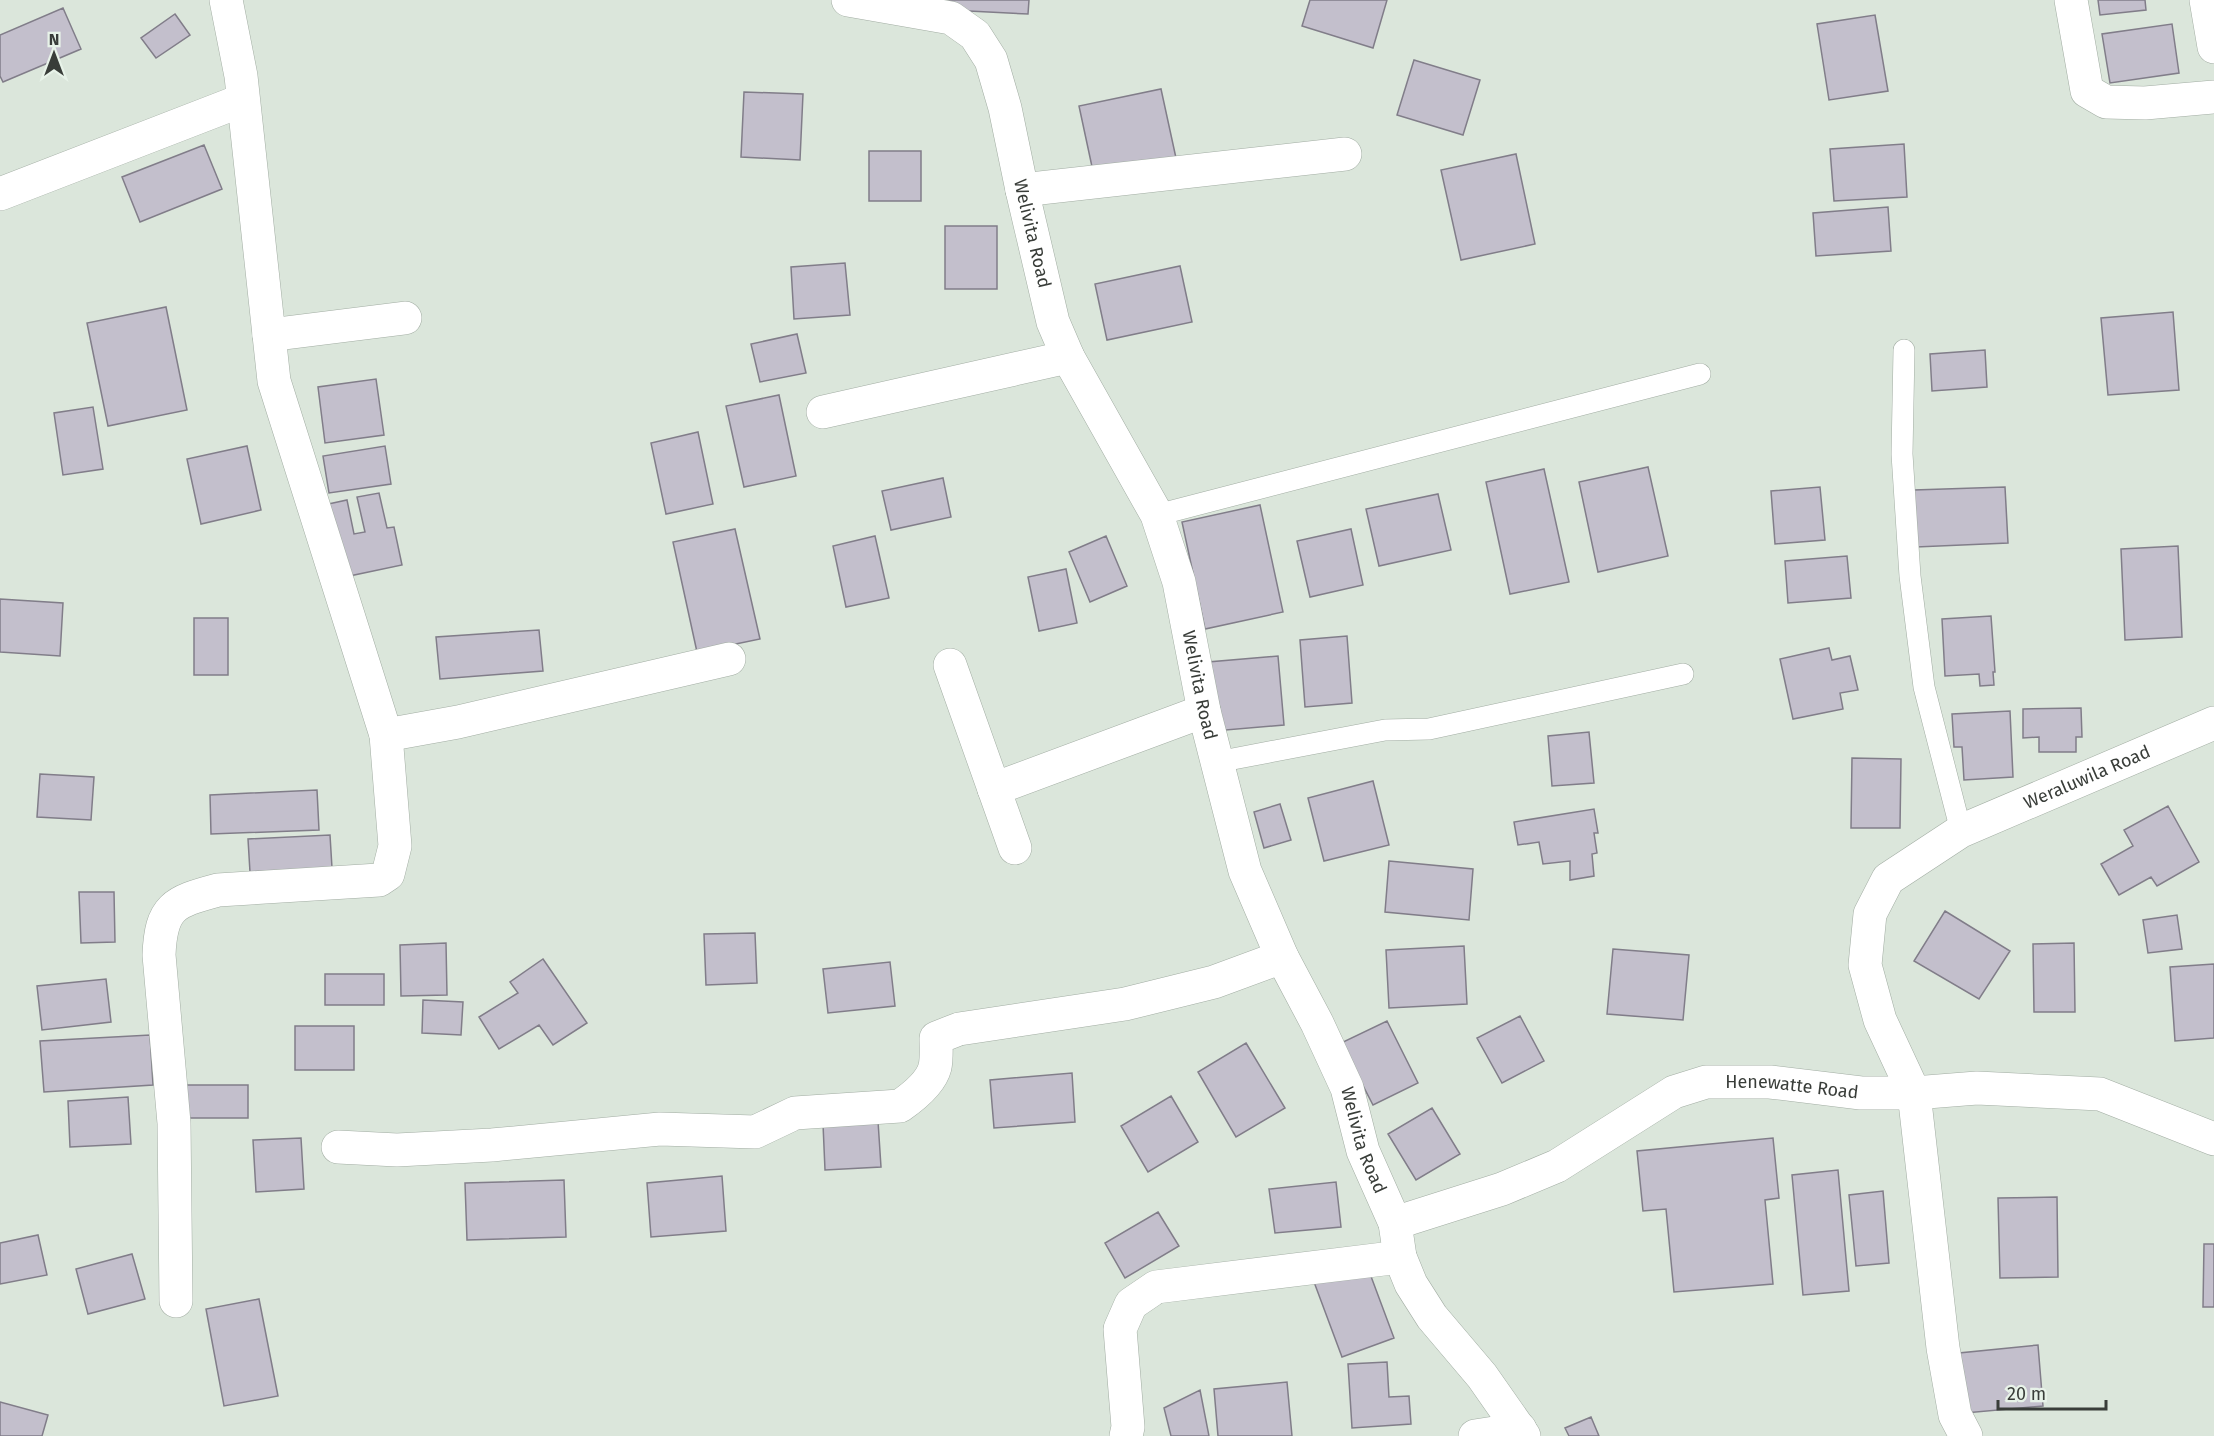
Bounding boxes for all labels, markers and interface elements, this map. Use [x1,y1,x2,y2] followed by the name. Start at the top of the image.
[24,24,84,84] north arrow
[49,30,59,49] text: N
[1009,177,1056,290] street label: Welivita Road
[1178,628,1222,742] street label: Welivita Road
[2020,740,2154,814] street label: Weraluwila Road
[1725,1071,1860,1104] street label: Henewatte Road
[1336,1084,1391,1197] street label: Welivita Road
[1998,1373,2106,1411] scale bar
[2007,1383,2046,1405] text: 20 m

